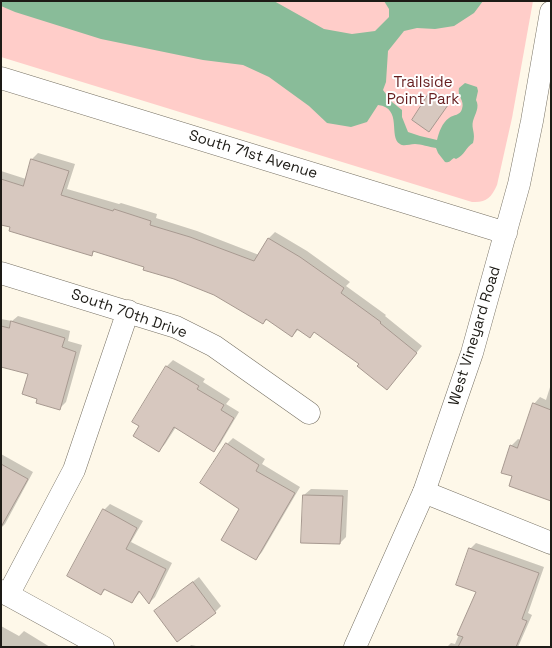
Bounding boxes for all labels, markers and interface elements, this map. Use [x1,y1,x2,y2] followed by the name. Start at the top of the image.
[387,74,459,109] park label: Trailside Point Park
[186,127,320,183] street label: South 71st Avenue
[445,264,505,408] street label: West Vineyard Road
[69,286,189,342] street label: South 70th Drive

